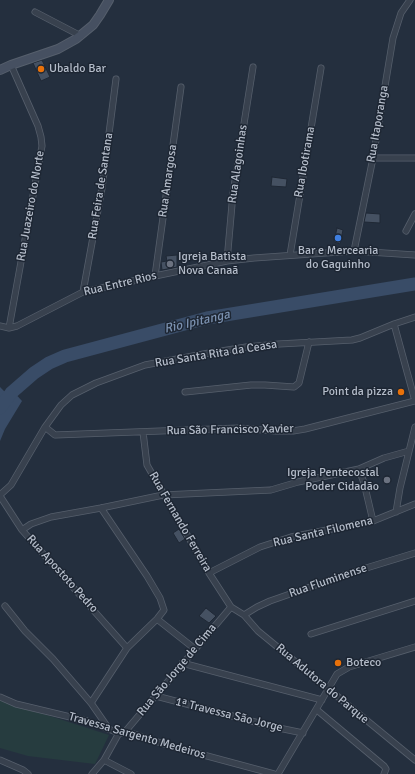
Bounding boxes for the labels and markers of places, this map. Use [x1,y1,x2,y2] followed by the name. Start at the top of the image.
[49,62,106,76] place label: Ubaldo Bar
[36,64,46,74] marker: Ubaldo Bar
[333,233,343,243] marker: Bar e Mercearia do Gaguinho
[298,244,378,272] place label: Bar e Mercearia do Gaguinho
[178,250,246,278] place label: Igreja Batista Nova Canaã
[165,259,175,269] marker: Igreja Batista Nova Canaã
[322,385,393,399] place label: Point da pizza
[396,387,406,397] marker: Point da pizza
[287,466,379,494] place label: Igreja Pentecostal Poder Cidadão
[382,475,392,485] marker: Igreja Pentecostal Poder Cidadão
[346,656,381,670] place label: Boteco
[333,658,343,668] marker: Boteco

